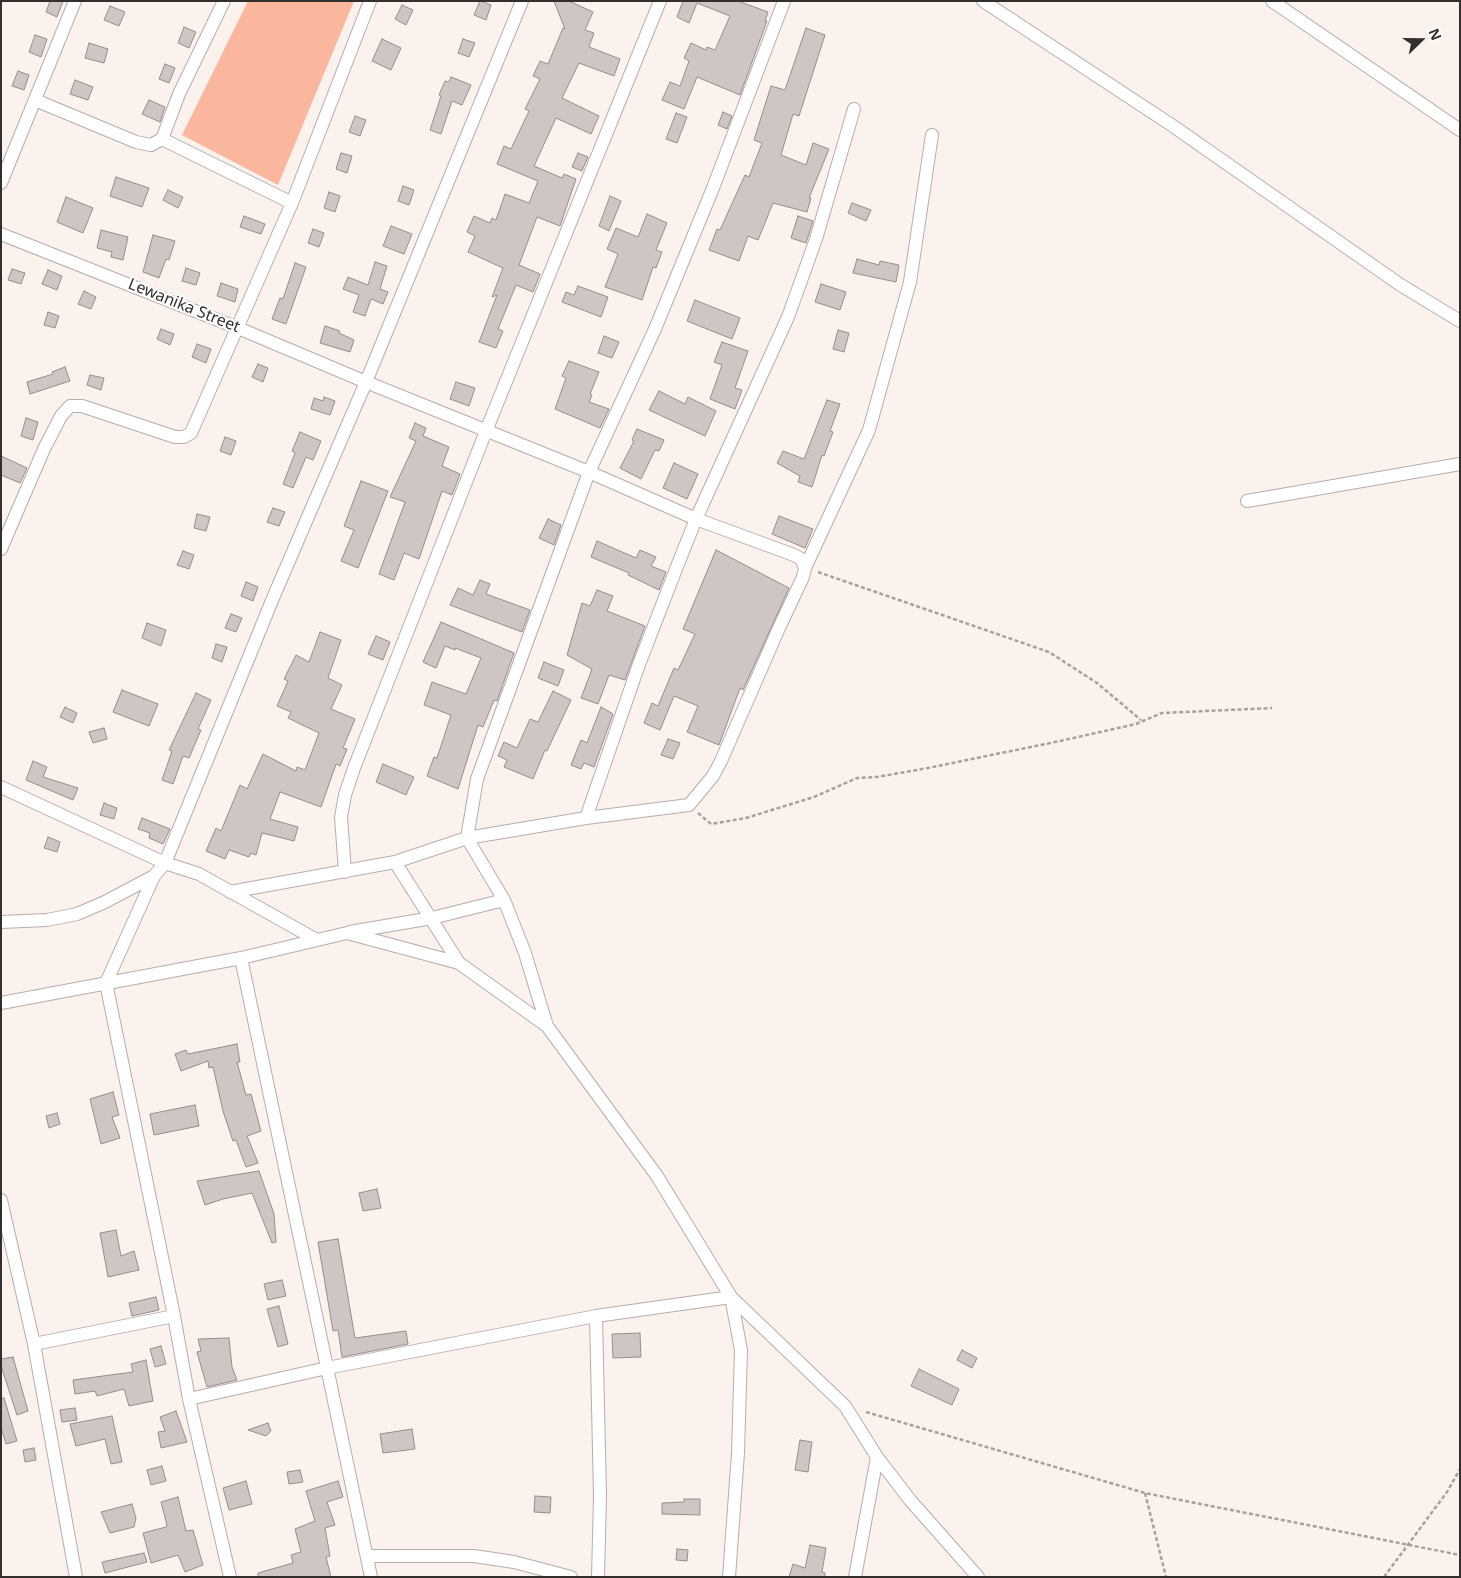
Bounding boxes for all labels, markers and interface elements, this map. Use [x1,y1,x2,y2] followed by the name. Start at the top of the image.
[1396,15,1446,65] north arrow
[1424,25,1446,43] text: N
[125,275,243,337] street label: Lewanika Street

